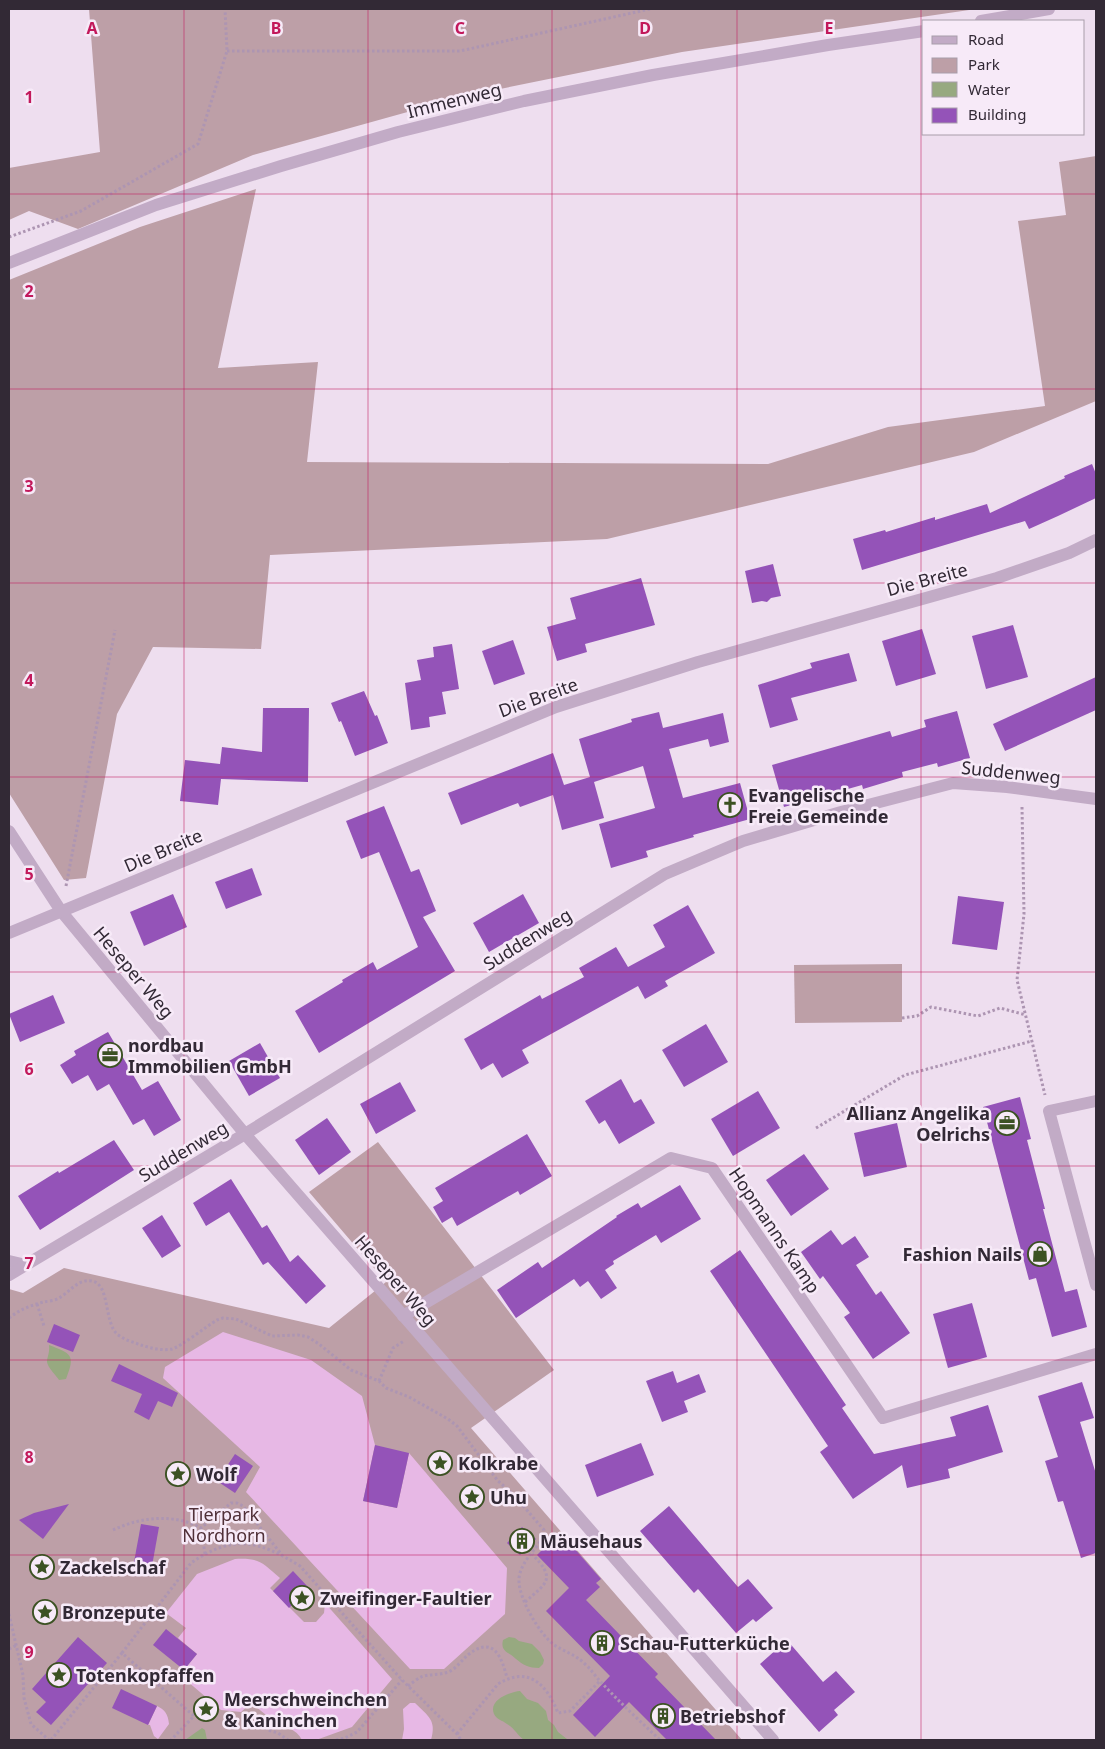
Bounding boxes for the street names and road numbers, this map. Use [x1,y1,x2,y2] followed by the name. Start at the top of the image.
[404,77,504,123] street label: Immenweg
[884,557,970,601] street label: Die Breite
[495,672,581,722] street label: Die Breite
[960,755,1062,789] street label: Suddenweg
[120,823,206,877] street label: Die Breite
[478,902,576,976] street label: Suddenweg
[88,921,180,1023] street label: Heseper Weg
[134,1115,232,1187] street label: Suddenweg
[724,1162,826,1298] street label: Hopmanns Kamp
[350,1229,442,1331] street label: Heseper Weg

